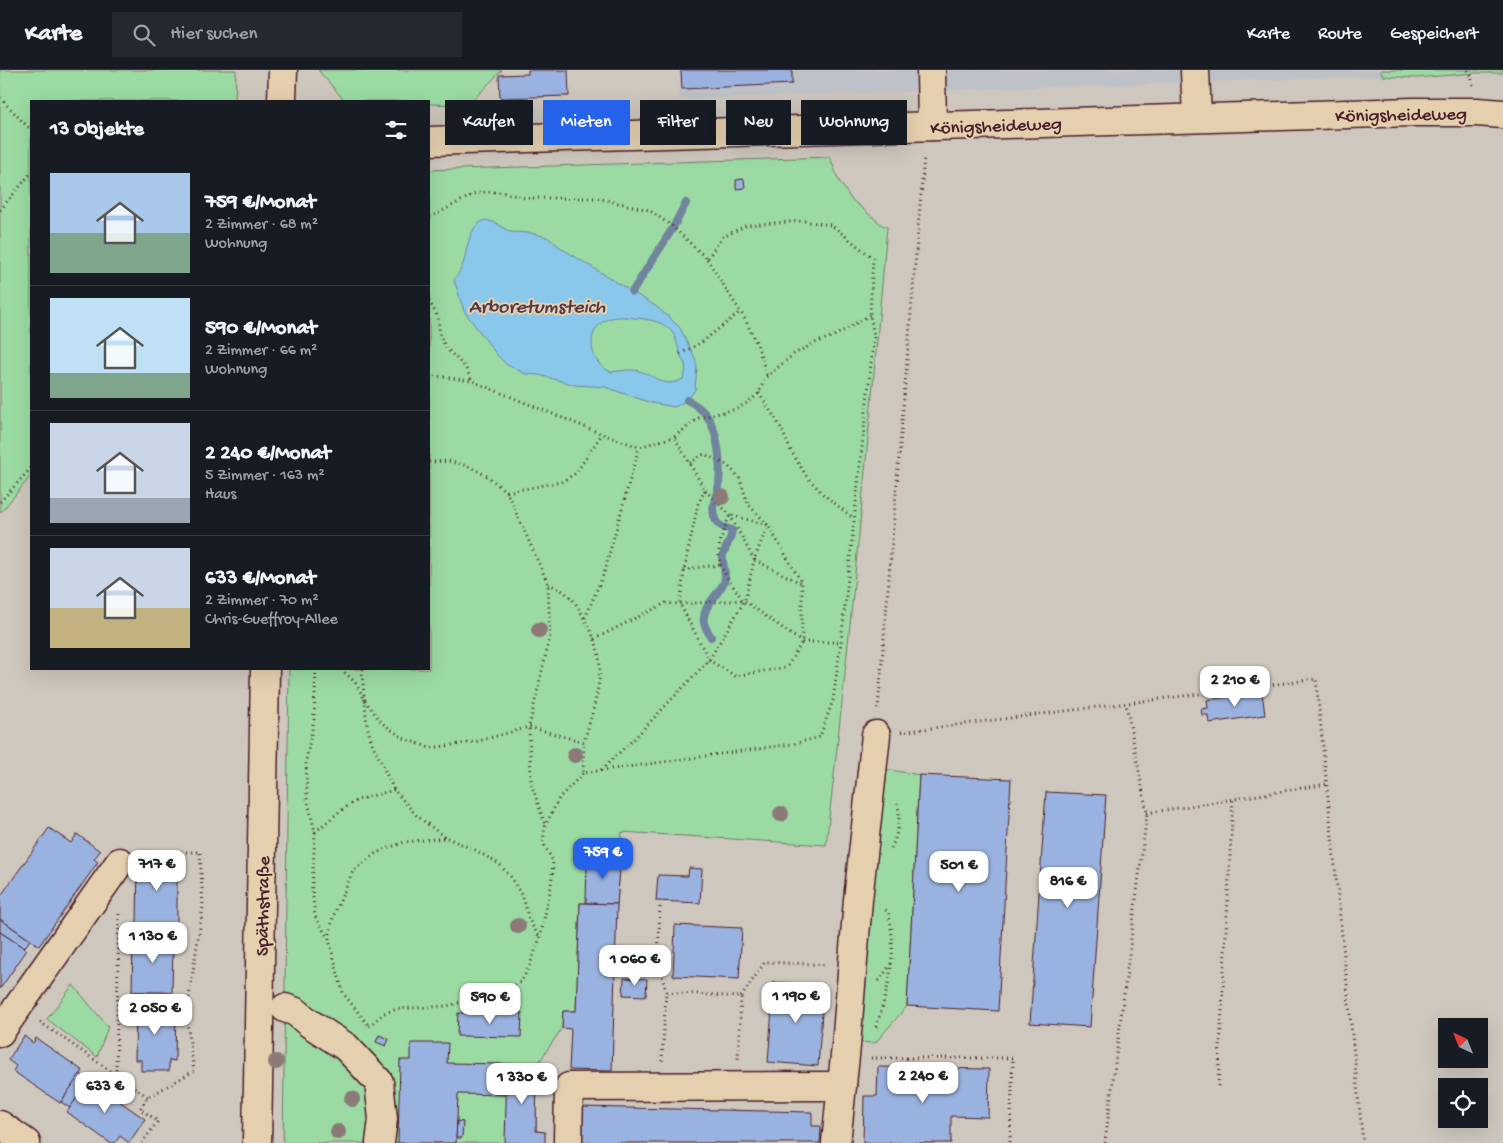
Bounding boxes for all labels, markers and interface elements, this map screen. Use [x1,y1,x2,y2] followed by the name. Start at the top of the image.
[112,12,462,57] search box
[25,20,82,49] text: Karte
[130,21,158,49] icon: search
[170,23,258,46] text: Hier suchen
[1247,24,1290,45] text: Karte
[1318,24,1362,45] text: Route
[1390,24,1478,45] text: Gespeichert
[445,100,533,145] chip: Kaufen
[543,100,630,145] chip: Mieten
[640,100,716,145] chip: Filter
[726,100,791,145] chip: Neu
[801,100,907,145] chip: Wohnung
[1335,104,1467,129] street label: Königsheideweg
[930,114,1063,141] street label: Königsheideweg
[382,116,410,144] icon: filters
[50,118,144,143] text: 13 Objekte
[205,191,316,216] text: 759 €/Monat
[90,193,150,253] icon: home
[205,216,318,235] text: 2 Zimmer · 68 m²
[205,235,267,254] text: Wohnung
[469,297,606,320] water label: Arboretumsteich
[205,317,317,342] text: 590 €/Monat
[90,318,150,378] icon: home
[205,342,317,361] text: 2 Zimmer · 66 m²
[205,361,267,380] text: Wohnung
[205,442,331,467] text: 2 240 €/Monat
[90,443,150,503] icon: home
[205,467,325,486] text: 5 Zimmer · 163 m²
[205,486,236,505] text: Haus
[205,567,316,592] text: 633 €/Monat
[90,568,150,628] icon: home
[205,592,319,611] text: 2 Zimmer · 70 m²
[205,611,338,630] text: Chris-Gueffroy-Allee
[1189,666,1281,708] pin: 2 210 €
[1211,672,1259,691] text: 2 210 €
[568,838,638,880] pin: 759 €
[584,844,622,863] text: 759 €
[122,850,192,892] pin: 717 €
[924,850,994,893] pin: 501 €
[139,856,175,875] text: 717 €
[252,856,277,956] street label: Späthstraße
[940,857,978,876] text: 501 €
[1033,866,1103,909] pin: 816 €
[1050,873,1086,892] text: 816 €
[107,922,199,964] pin: 1 130 €
[129,928,177,947] text: 1 130 €
[589,944,681,987] pin: 1 060 €
[610,951,660,970] text: 1 060 €
[455,982,525,1025] pin: 590 €
[750,982,842,1024] pin: 1 190 €
[772,988,820,1007] text: 1 190 €
[471,989,509,1008] text: 590 €
[109,994,201,1036] pin: 2 050 €
[129,1000,181,1019] text: 2 050 €
[1438,1018,1488,1068] north arrow
[1438,1018,1488,1128] map controls
[476,1062,568,1105] pin: 1 330 €
[877,1062,969,1104] pin: 2 240 €
[898,1068,948,1087] text: 2 240 €
[497,1069,547,1088] text: 1 330 €
[70,1072,140,1114] pin: 633 €
[86,1078,124,1097] text: 633 €
[1438,1078,1488,1128] button: locate

